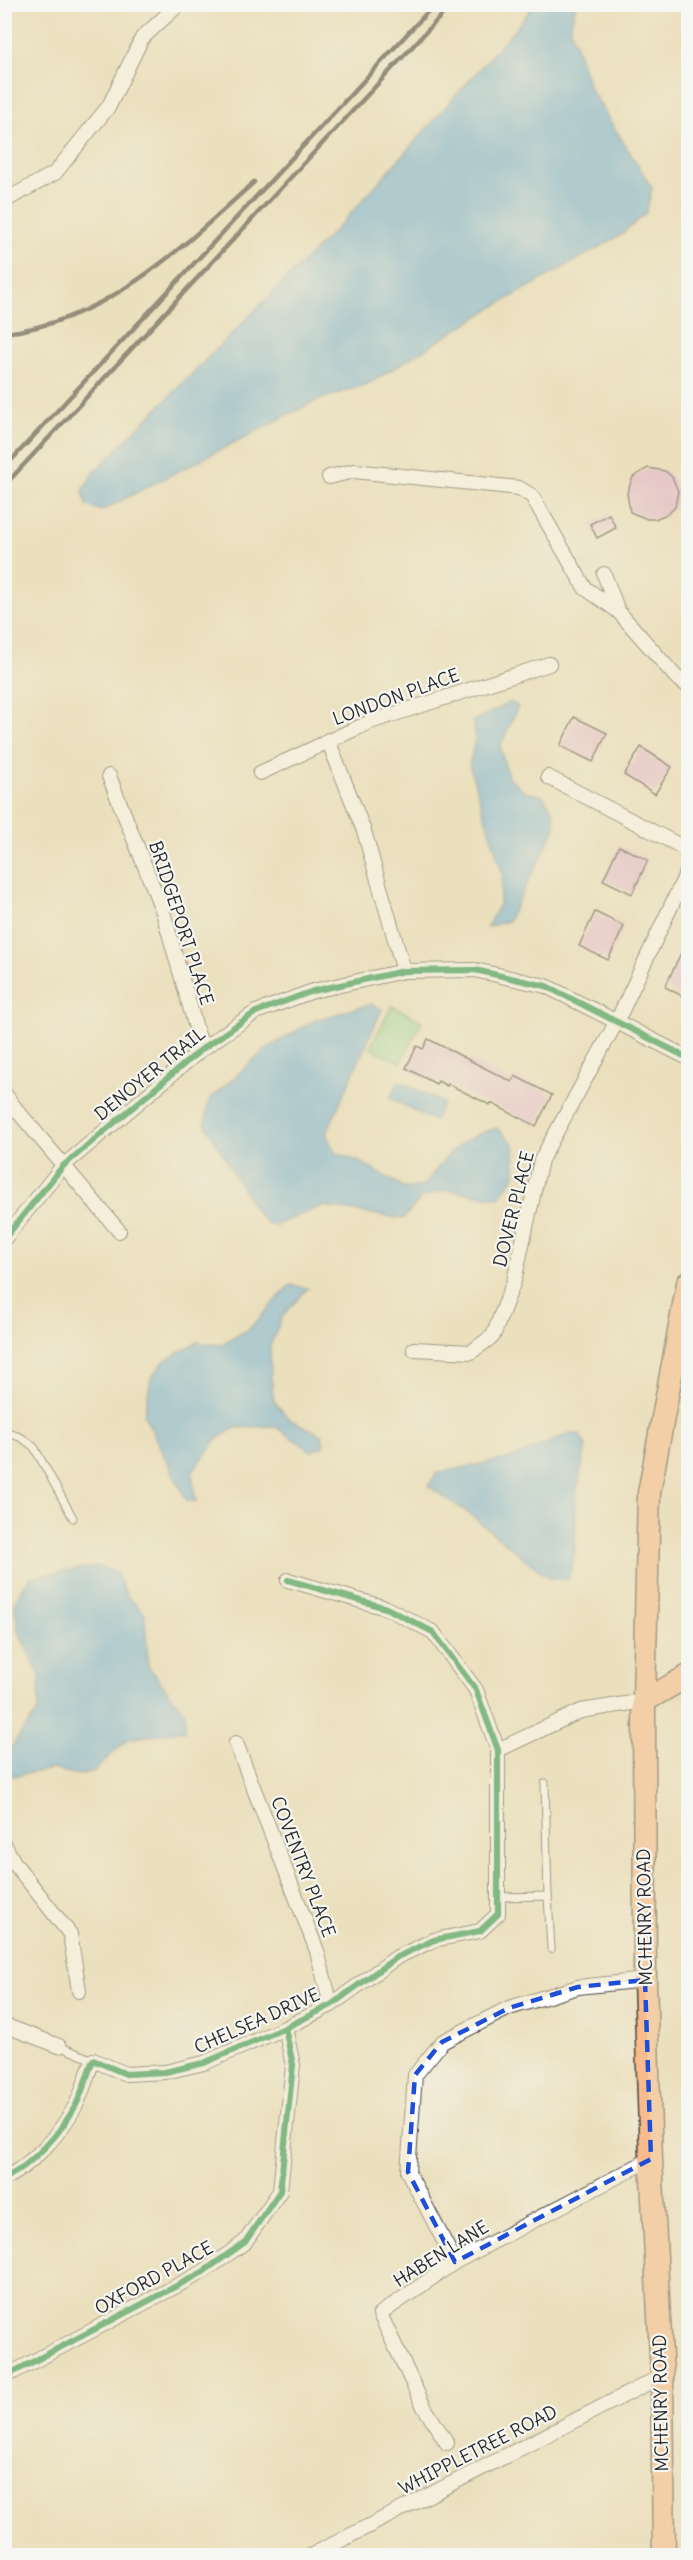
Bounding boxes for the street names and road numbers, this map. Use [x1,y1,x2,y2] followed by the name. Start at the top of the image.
[329,663,462,730] street label: LONDON PLACE
[144,838,219,1008] street label: BRIDGEPORT PLACE
[90,1022,210,1125] street label: DENOYER TRAIL
[488,1149,539,1269] street label: DOVER PLACE
[266,1793,341,1941] street label: COVENTRY PLACE
[632,1848,657,1986] street label: MCHENRY ROAD
[190,1983,323,2059] street label: CHELSEA DRIVE
[389,2215,493,2292] street label: HABEN LANE
[91,2236,217,2320] street label: OXFORD PLACE
[648,2334,673,2472] street label: MCHENRY ROAD
[395,2400,561,2500] street label: WHIPPLETREE ROAD

